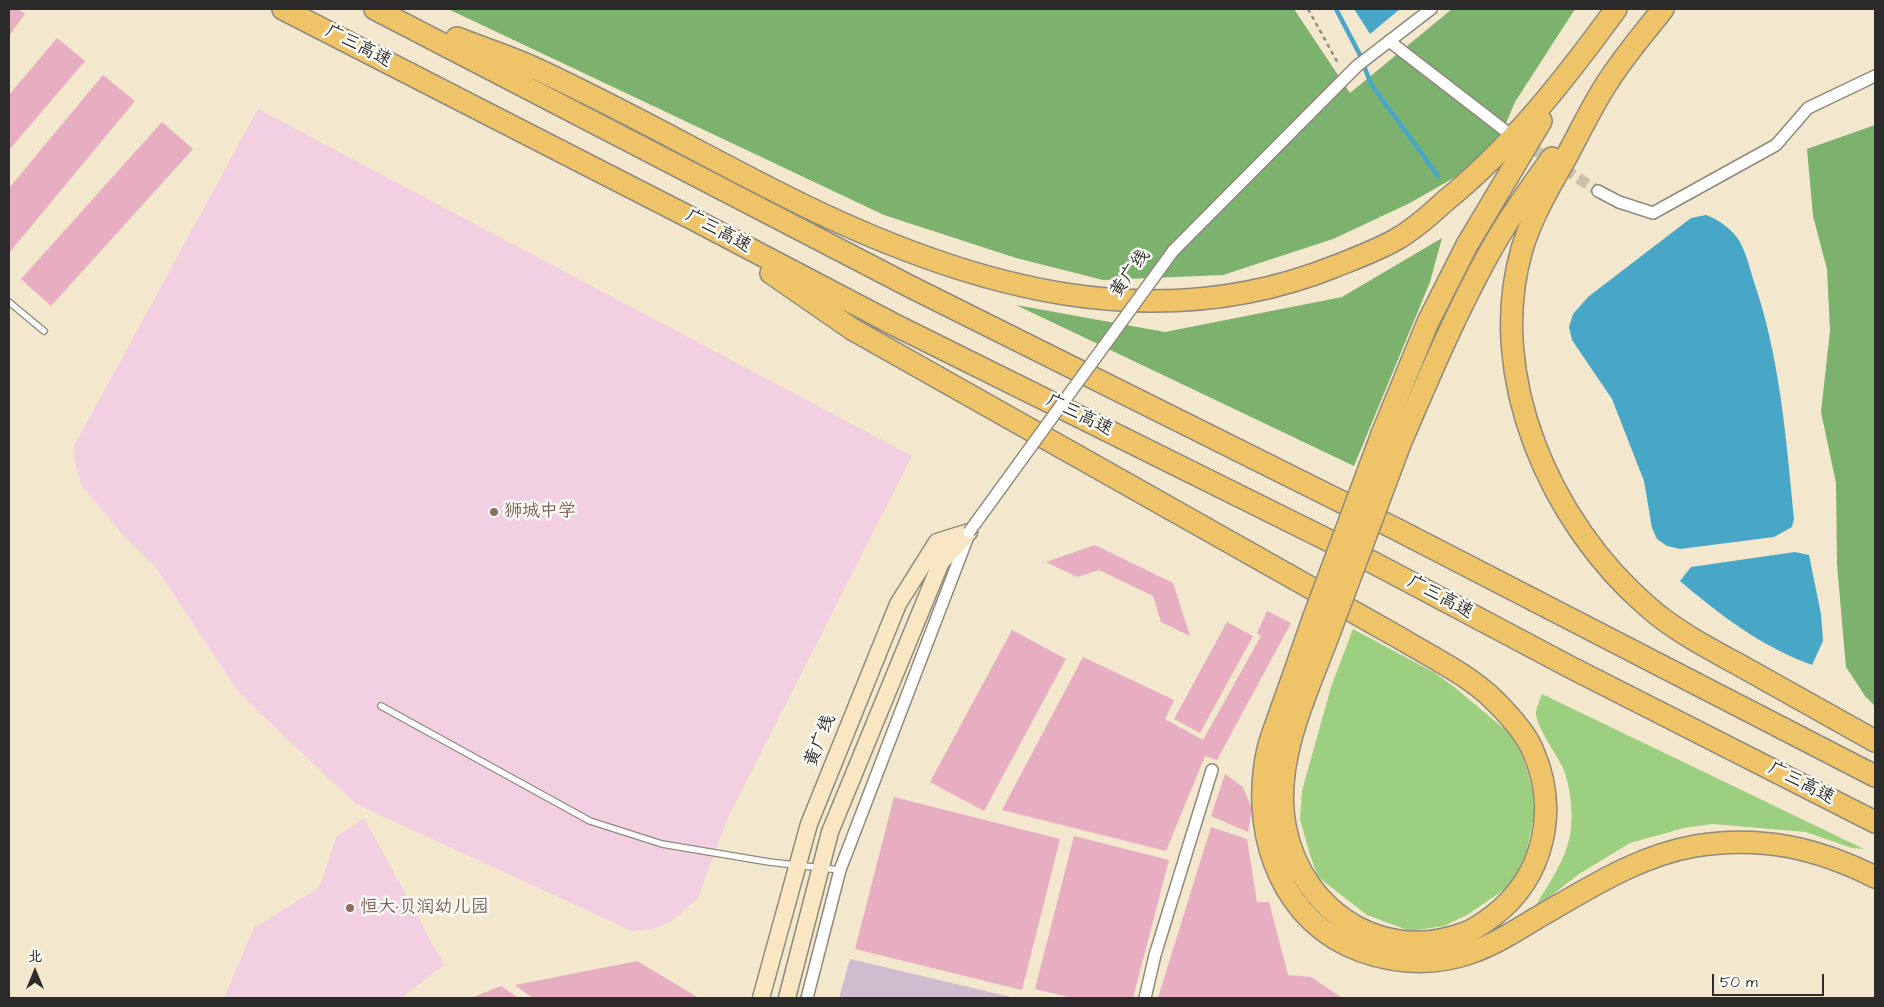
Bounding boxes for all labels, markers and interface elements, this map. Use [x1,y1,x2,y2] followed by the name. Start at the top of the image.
[321,21,395,73] street label: 广三高速
[681,206,755,258] street label: 广三高速
[1106,246,1156,302] street label: 黄广线
[1042,391,1116,441] street label: 广三高速
[504,501,576,523] place label: 狮城中学
[488,506,500,518] marker: 狮城中学
[1403,572,1477,624] street label: 广三高速
[801,712,841,770] street label: 黄广线
[1764,758,1838,810] street label: 广三高速
[360,897,489,919] place label: 恒大·贝润幼儿园
[344,902,356,914] marker: 恒大·贝润幼儿园
[10,947,60,997] north arrow
[28,947,42,967] text: 北
[1714,964,1826,996] scale bar
[1720,972,1758,993] text: 50 m

